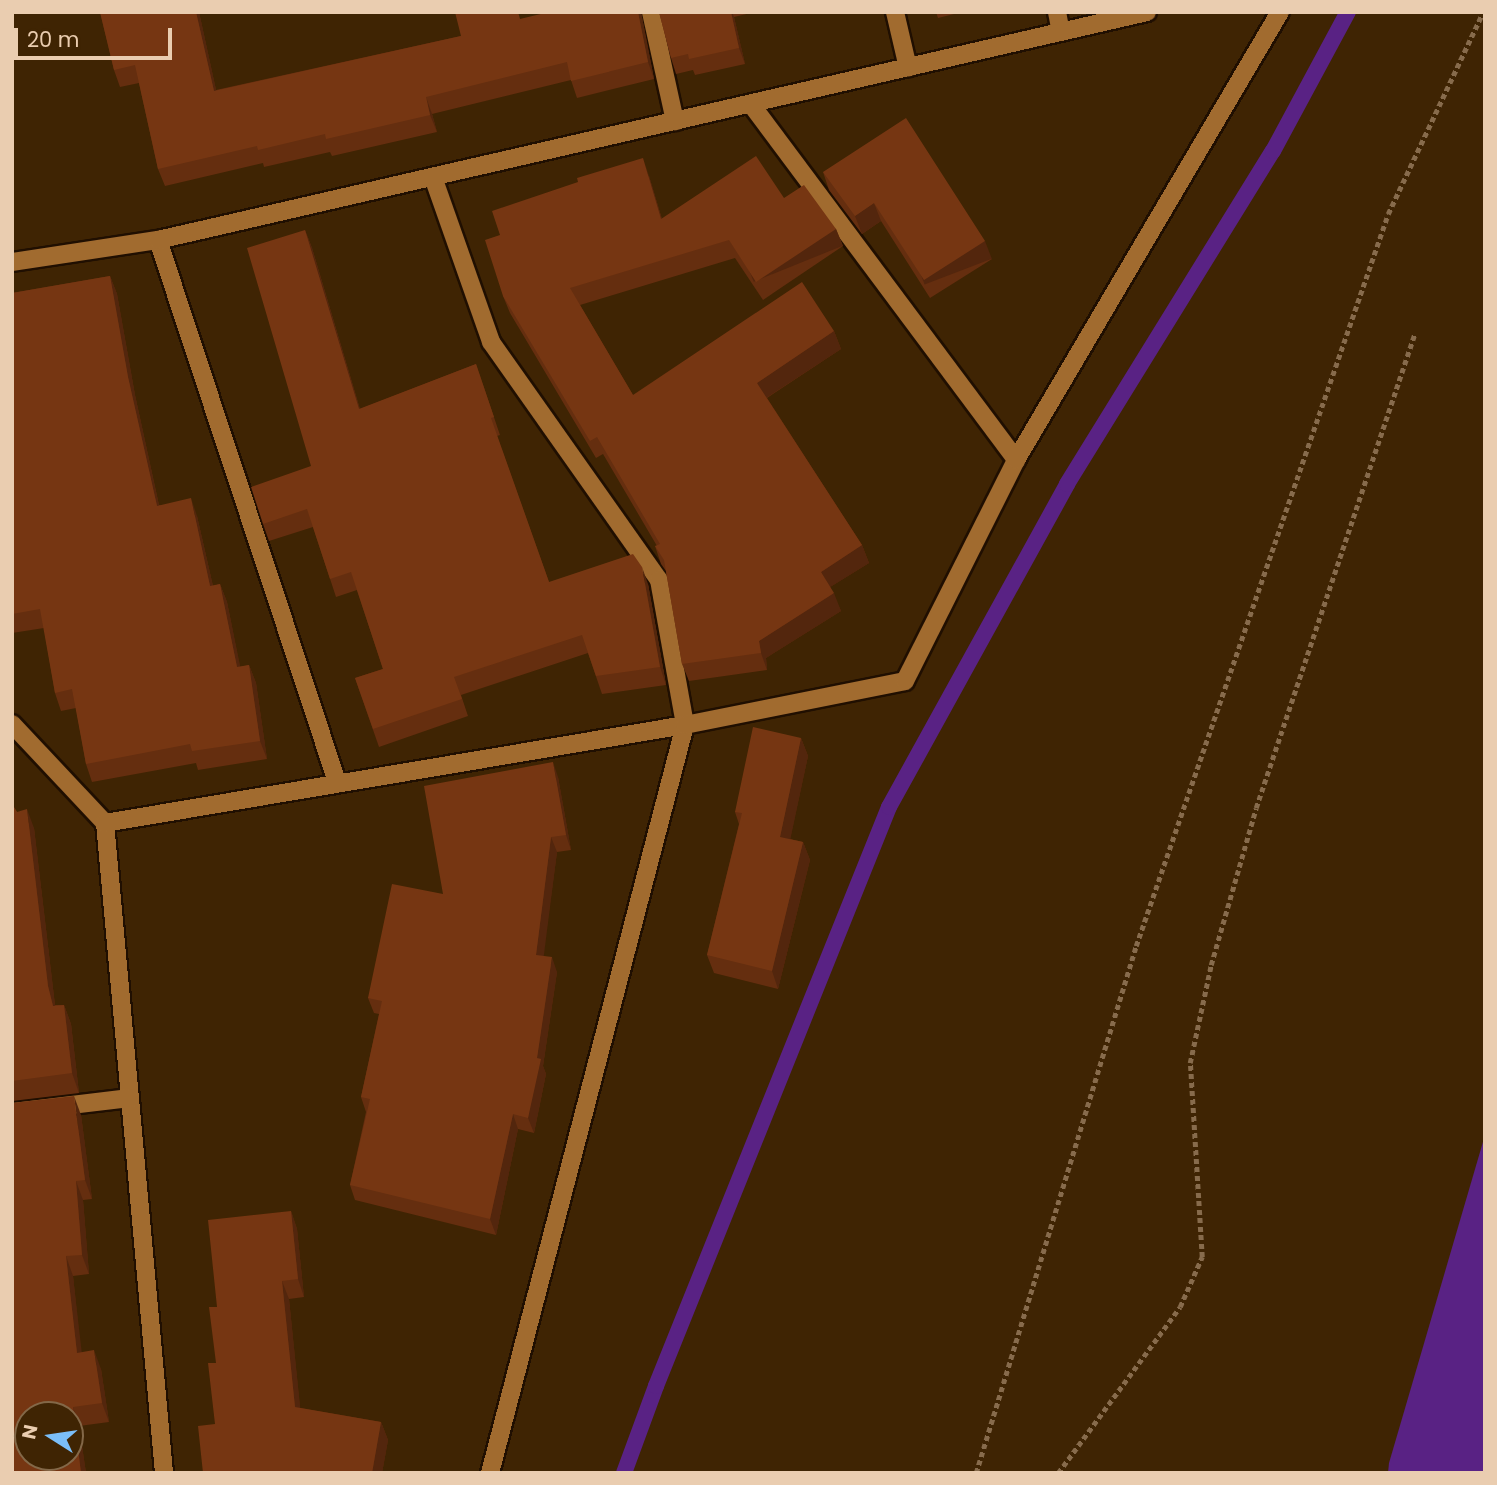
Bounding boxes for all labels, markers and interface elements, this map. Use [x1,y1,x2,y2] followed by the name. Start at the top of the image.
[18,14,175,58] scale bar
[27,25,80,54] text: 20 m
[14,1401,84,1471] north arrow
[15,1422,45,1442] text: N

